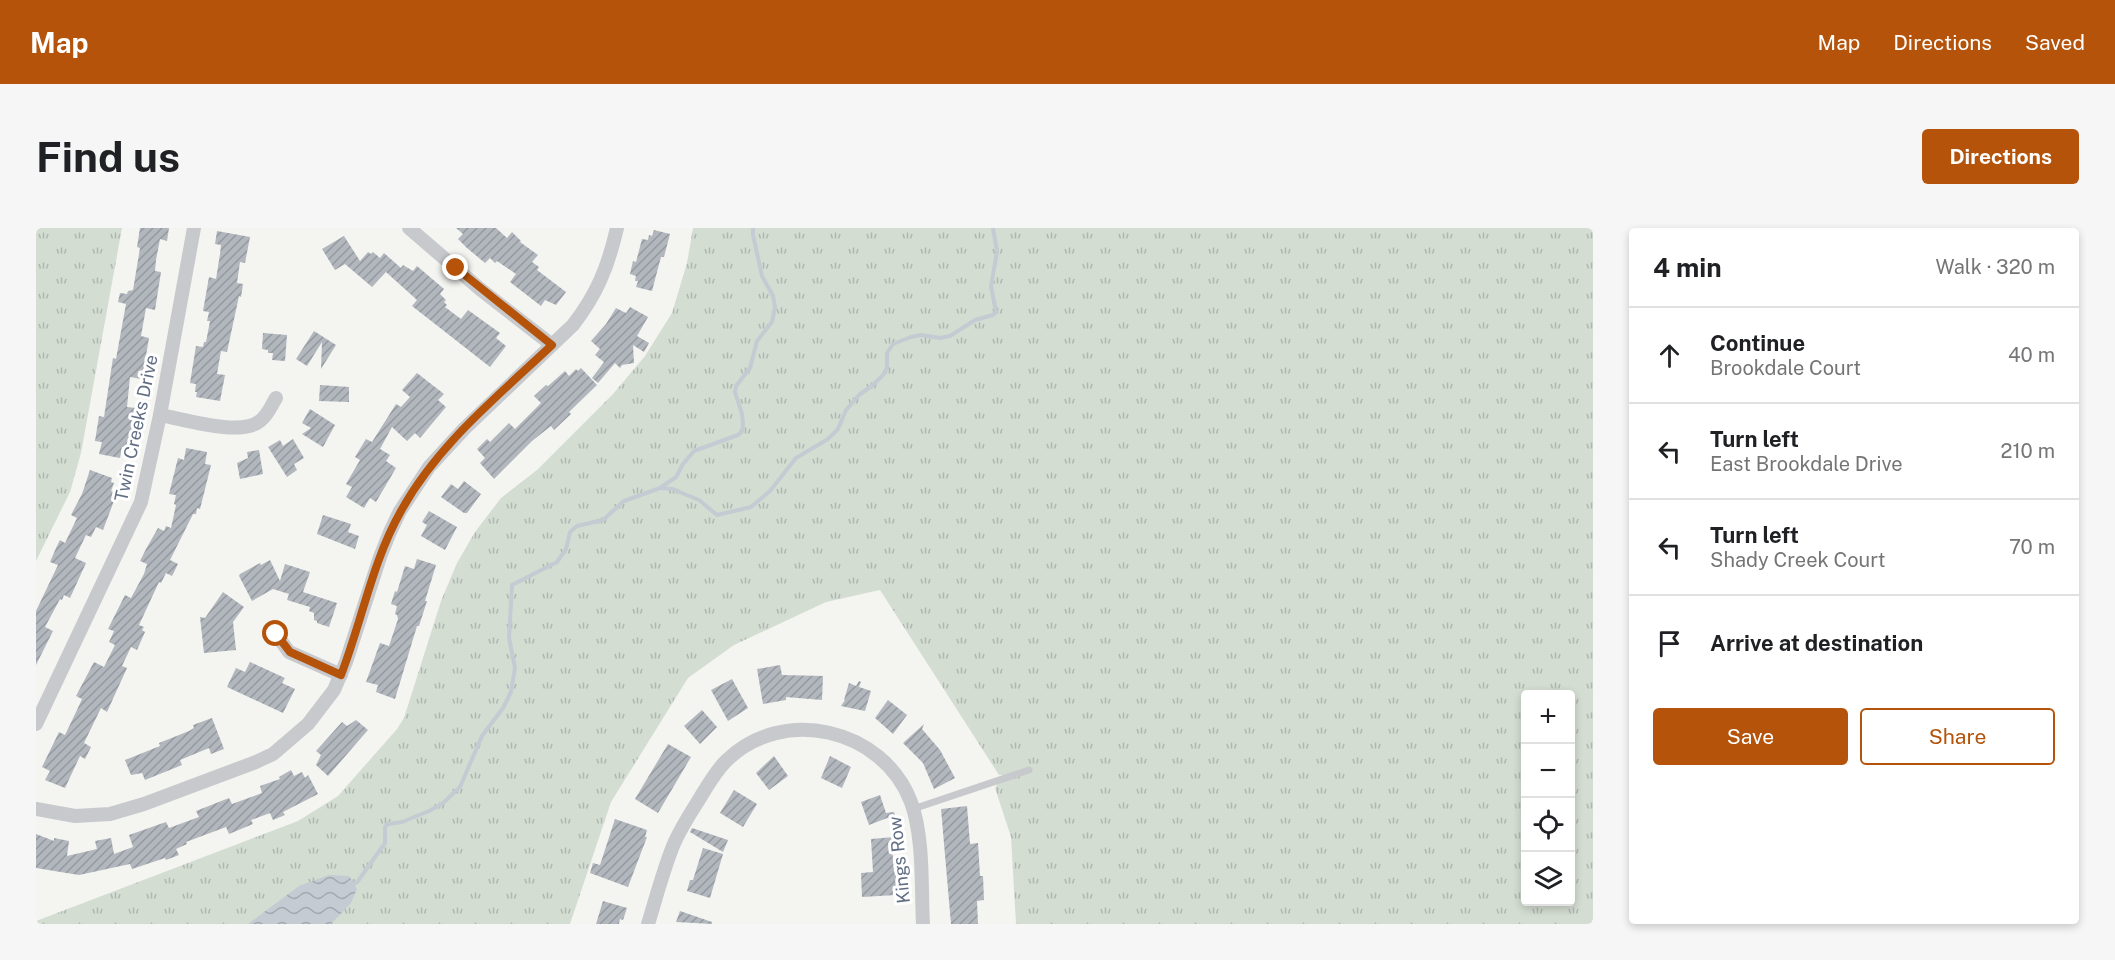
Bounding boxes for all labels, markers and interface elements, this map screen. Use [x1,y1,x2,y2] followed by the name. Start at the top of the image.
[30,26,89,59] text: Map
[1818,30,1860,55] text: Map
[1893,30,1992,55] text: Directions
[2025,30,2085,55] text: Saved
[1922,129,2079,184] button: Directions
[36,132,180,181] text: Find us
[1653,252,1722,283] text: 4 min
[442,254,468,280] route end
[1935,255,2055,279] text: Walk · 320 m
[1710,330,1805,356] text: Continue
[1653,339,1686,372] icon: ahead
[2008,343,2055,367] text: 40 m
[110,353,162,503] street label: Twin Creeks Drive
[1710,356,1861,380] text: Brookdale Court
[1710,426,1799,452] text: Turn left
[1653,435,1686,468] icon: left
[2001,439,2055,463] text: 210 m
[1710,452,1903,476] text: East Brookdale Drive
[1710,522,1799,548] text: Turn left
[1653,531,1686,564] icon: left
[2009,535,2055,559] text: 70 m
[1710,548,1886,572] text: Shady Creek Court
[262,620,288,646] route start
[1653,627,1686,660] icon: arrive
[1710,630,1923,656] text: Arrive at destination
[1521,690,1575,906] map controls
[1521,690,1575,744] button: +
[1653,708,1848,765] button: Save
[1860,708,2055,765] button: Share
[1521,744,1575,798] button: −
[1521,798,1575,852] button: locate
[884,815,914,905] street label: Kings Row
[1521,852,1575,906] button: layers

